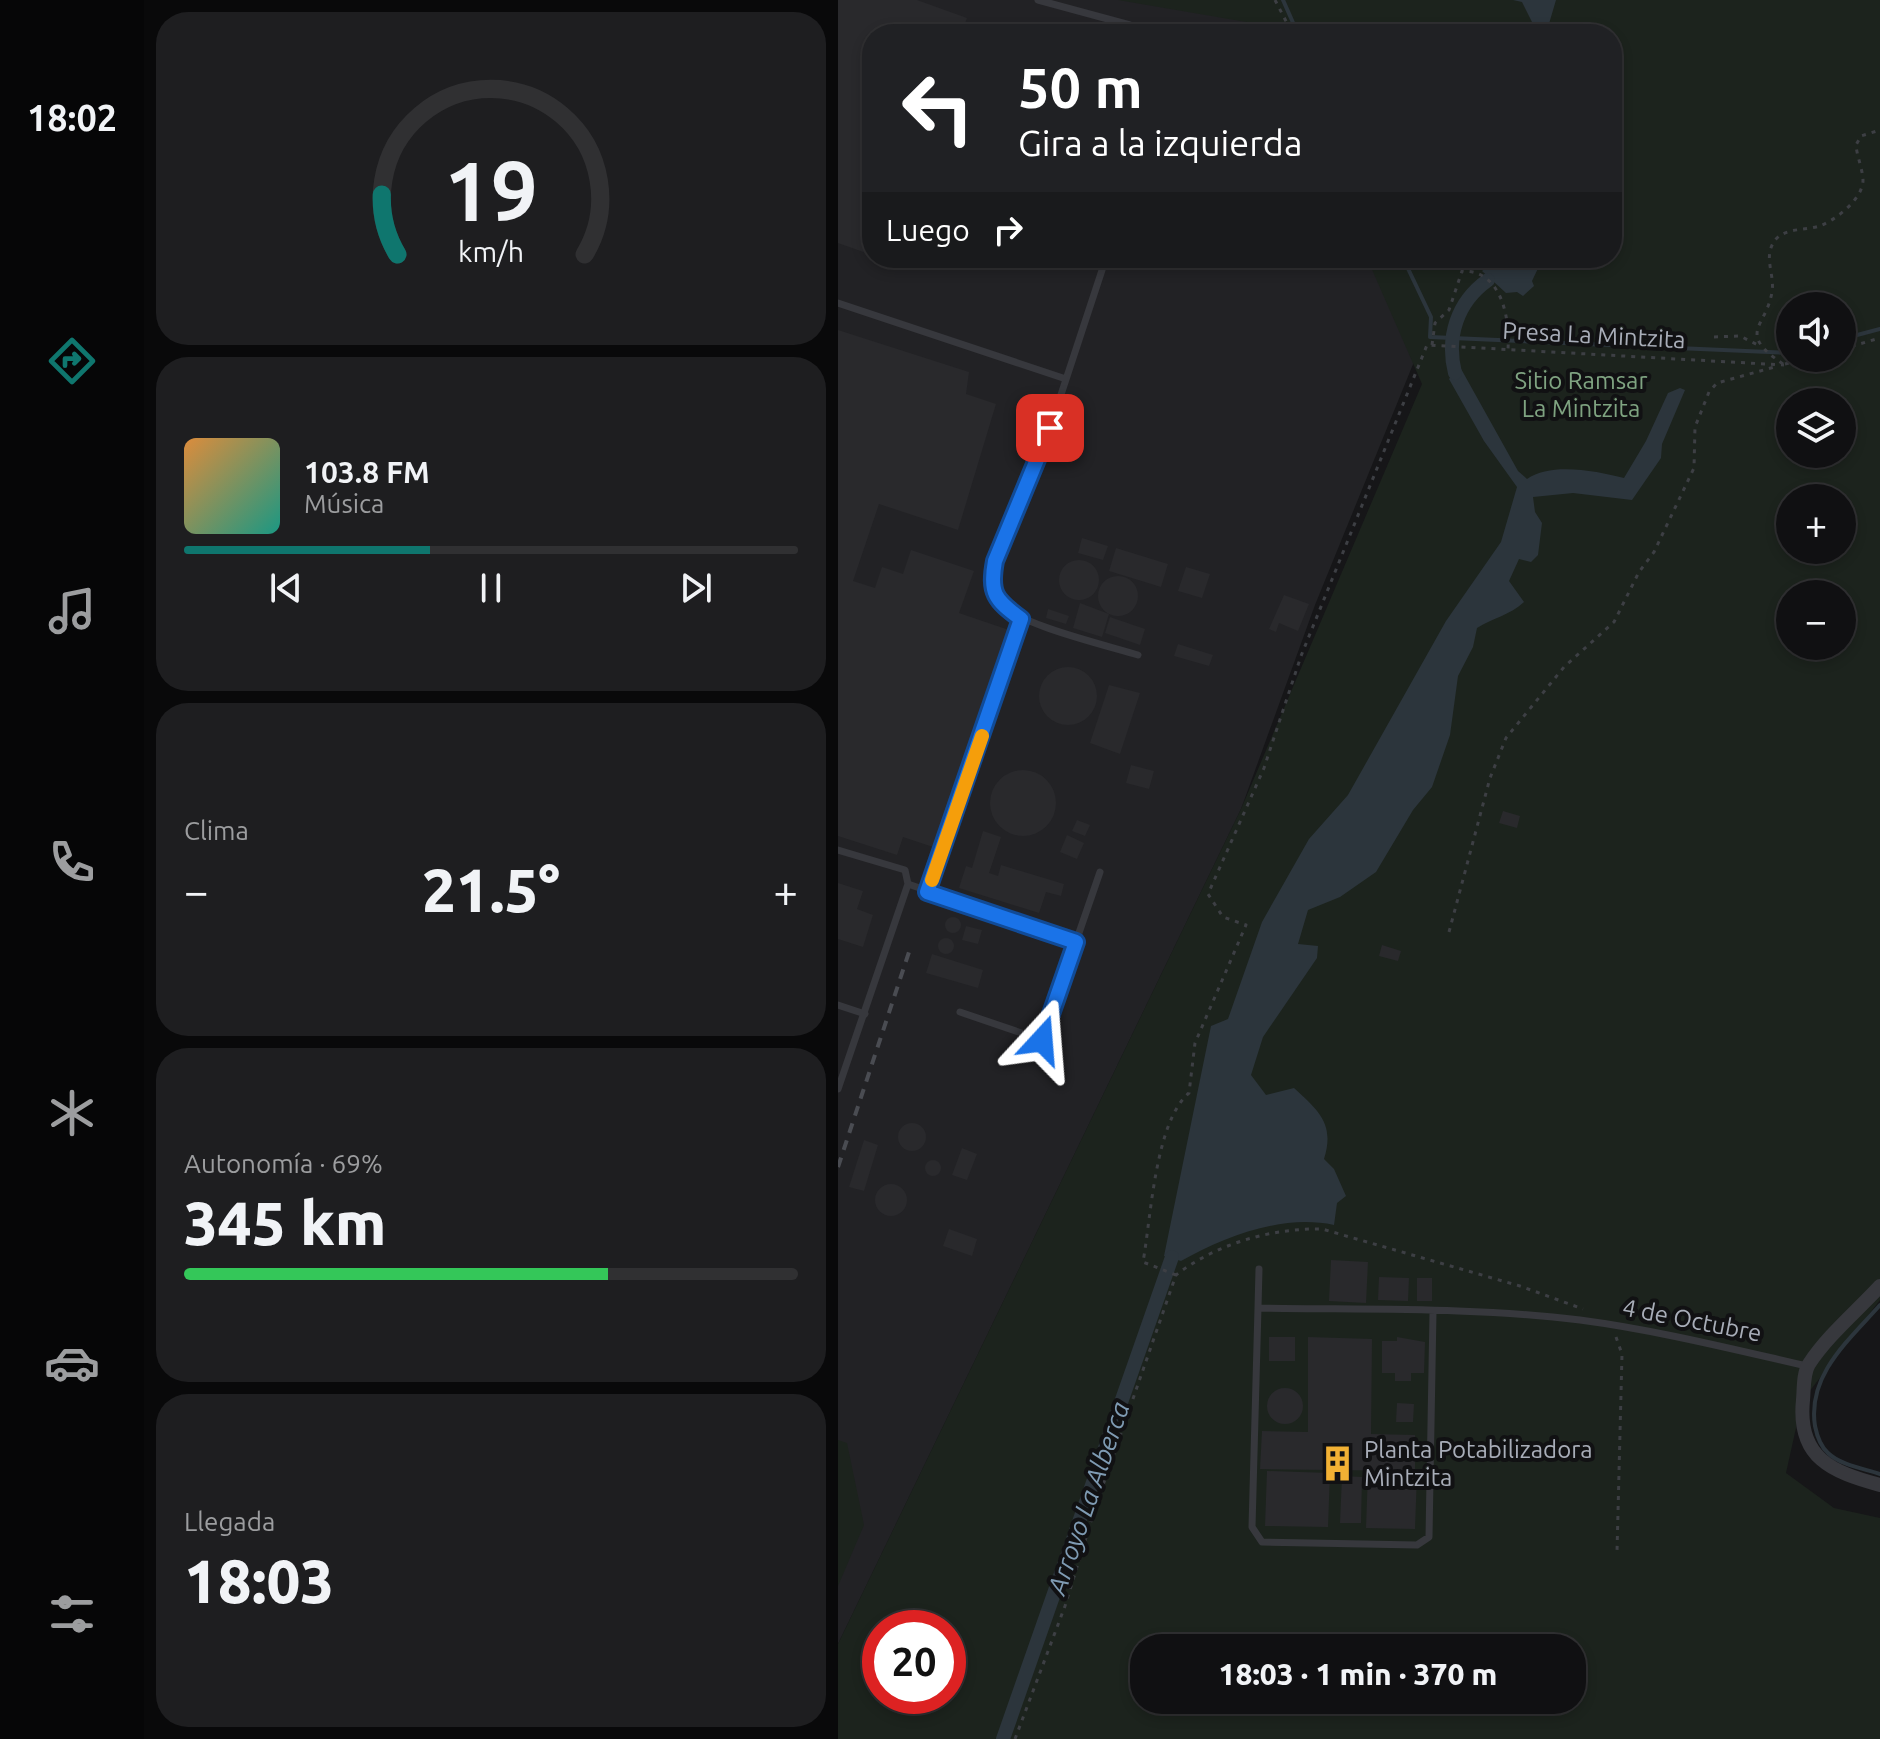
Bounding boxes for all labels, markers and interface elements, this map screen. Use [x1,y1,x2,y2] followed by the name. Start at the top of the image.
[886,56,990,160] icon: left
[1018,56,1143,119] text: 50 m
[27,97,117,138] text: 18:02
[1018,122,1302,163] text: Gira a la izquierda
[444,142,538,236] text: 19
[986,208,1030,252] icon: right
[886,213,970,247] text: Luego
[458,235,524,267] text: km/h
[1776,292,1856,660] map controls
[1776,292,1856,372] button: sound
[1502,317,1686,353] street label: Presa La Mintzita
[44,333,100,389] icon: directions
[1514,367,1648,422] park label: Sitio Ramsar La Mintzita
[1776,388,1856,468] button: layers
[1016,394,1084,462] pin
[1028,406,1072,450] icon: arrive
[304,455,430,489] text: 103.8 FM
[1776,484,1856,564] button: +
[304,489,384,518] text: Música
[264,566,308,610] icon: previous
[469,566,513,610] icon: pause
[674,566,718,610] icon: next
[1776,580,1856,660] button: −
[44,583,100,639] icon: music
[184,816,249,845] text: Clima
[44,834,100,890] icon: phone
[422,856,560,923] text: 21.5°
[184,866,209,915] text: −
[773,866,798,915] text: +
[1000,998,1084,1082] position arrow
[44,1085,100,1141] icon: climate
[184,1149,383,1178] text: Autonomía · 69%
[184,1189,386,1256] text: 345 km
[1620,1293,1764,1347] street label: 4 de Octubre
[44,1335,100,1391] icon: car
[1041,1398,1135,1600] water label: Arroyo La Alberca
[1364,1436,1593,1491] place label: Planta Potabilizadora Mintzita
[1319,1444,1357,1482] building icon: Planta Potabilizadora Mintzita
[184,1507,275,1536] text: Llegada
[184,1547,334,1614] text: 18:03
[44,1586,100,1642] icon: filters
[862,1610,966,1714] speed limit sign: 20
[1219,1657,1497,1691] text: 18:03 · 1 min · 370 m

